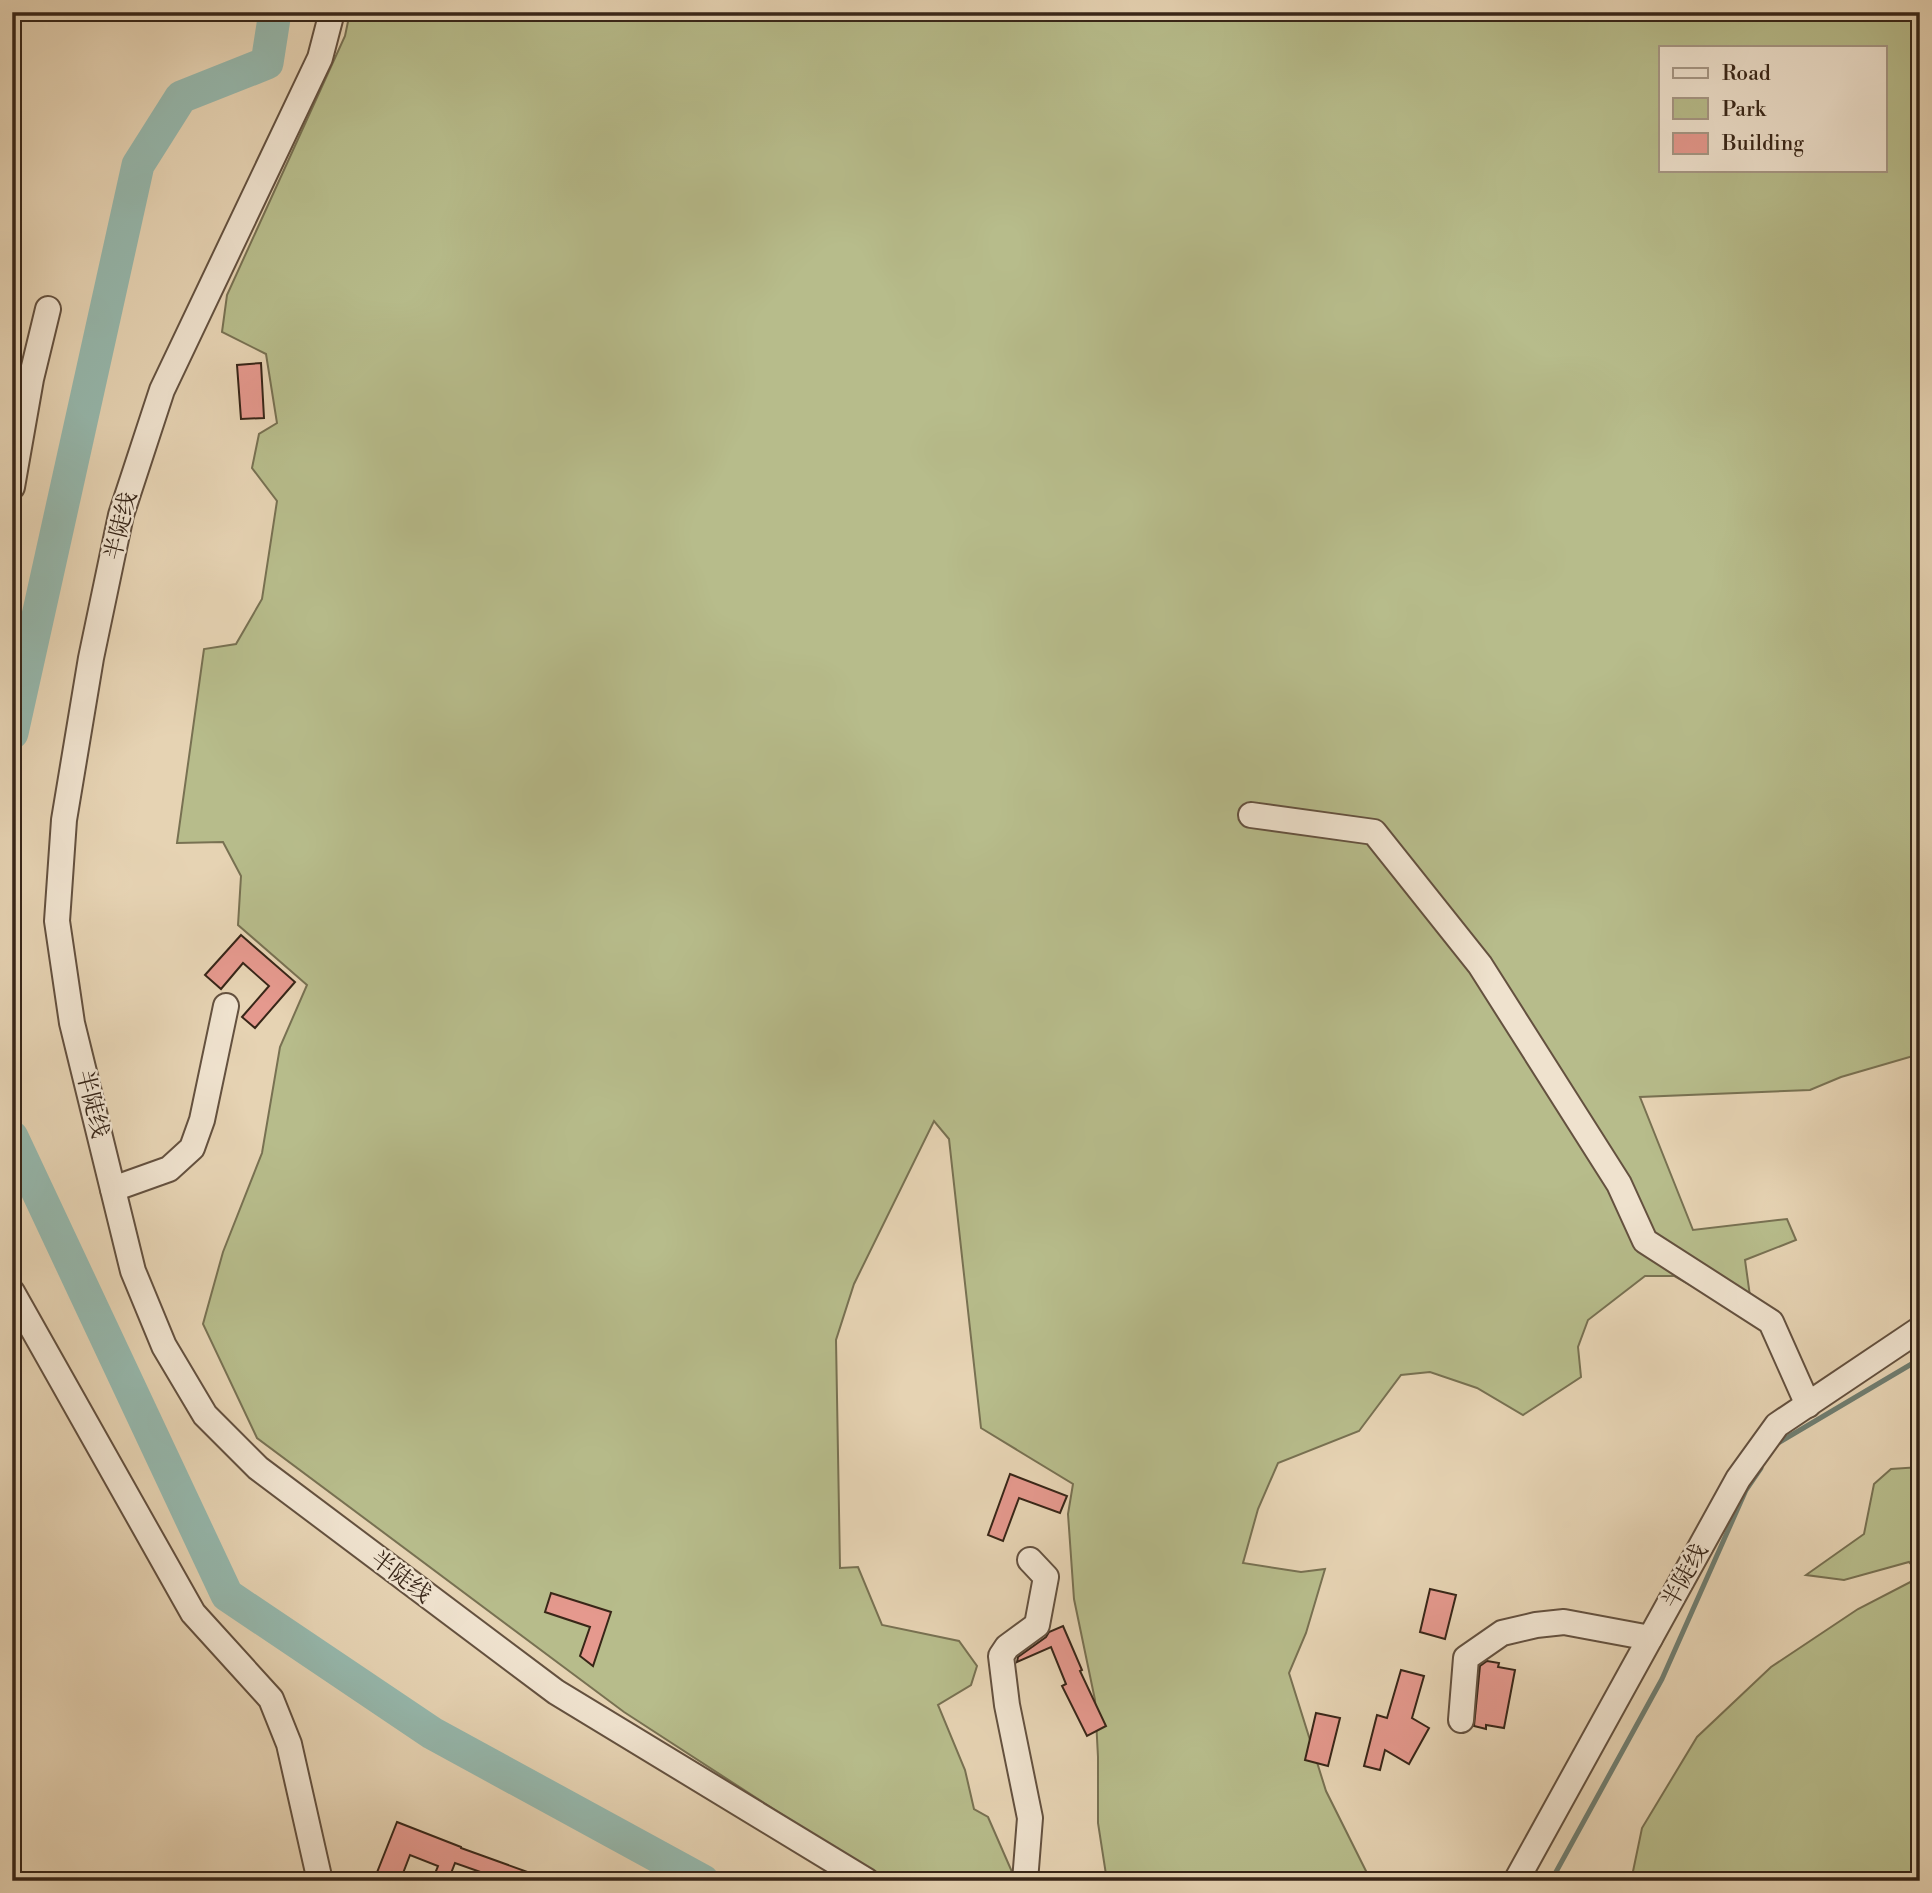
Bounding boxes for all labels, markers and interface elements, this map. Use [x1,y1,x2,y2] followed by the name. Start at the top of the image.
[1659,46,1886,172] legend
[1722,61,1771,87] text: Road
[1722,97,1767,123] text: Park
[1721,131,1804,157] text: Building
[99,489,143,563] street label: 半陡线
[70,1067,114,1141] street label: 半陡线
[1656,1539,1714,1613] street label: 半陡线
[365,1545,437,1609] street label: 半陡线

